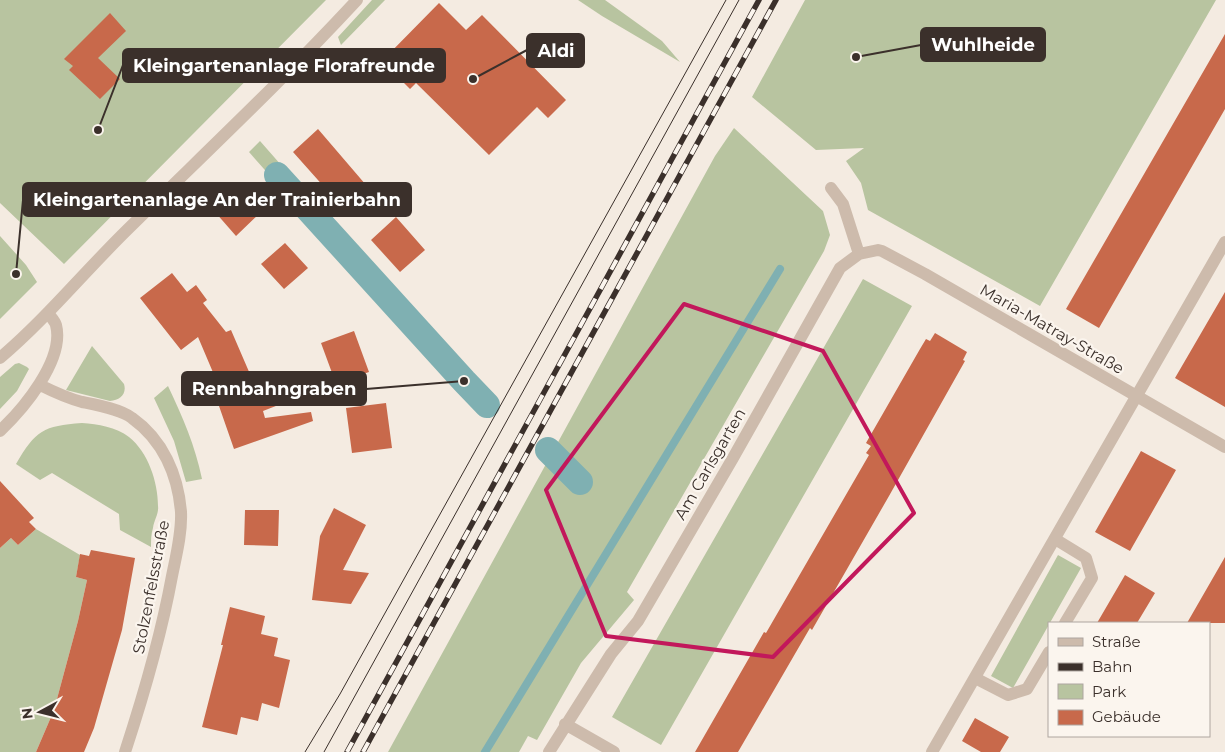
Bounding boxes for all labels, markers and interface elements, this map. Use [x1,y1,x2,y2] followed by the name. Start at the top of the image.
[921,28,1045,61] callout: Wuhlheide
[527,34,584,67] callout: Aldi
[931,34,1035,56] text: Wuhlheide
[536,40,575,62] text: Aldi
[123,49,445,82] callout: Kleingartenanlage Florafreunde
[133,55,435,77] text: Kleingartenanlage Florafreunde
[23,183,411,216] callout: Kleingartenanlage An der Trainierbahn
[33,189,401,211] text: Kleingartenanlage An der Trainierbahn
[977,280,1127,378] street label: Maria-Matray-Straße
[182,372,366,405] callout: Rennbahngraben
[192,378,356,400] text: Rennbahngraben
[670,405,750,523] street label: Am Carlsgarten
[129,519,173,655] street label: Stolzenfelsstraße
[1048,622,1210,737] legend
[1092,632,1141,651] text: Straße
[1092,657,1132,676] text: Bahn
[1092,682,1126,701] text: Park
[15,687,65,737] north arrow
[17,707,37,720] text: N
[1092,707,1161,726] text: Gebäude

